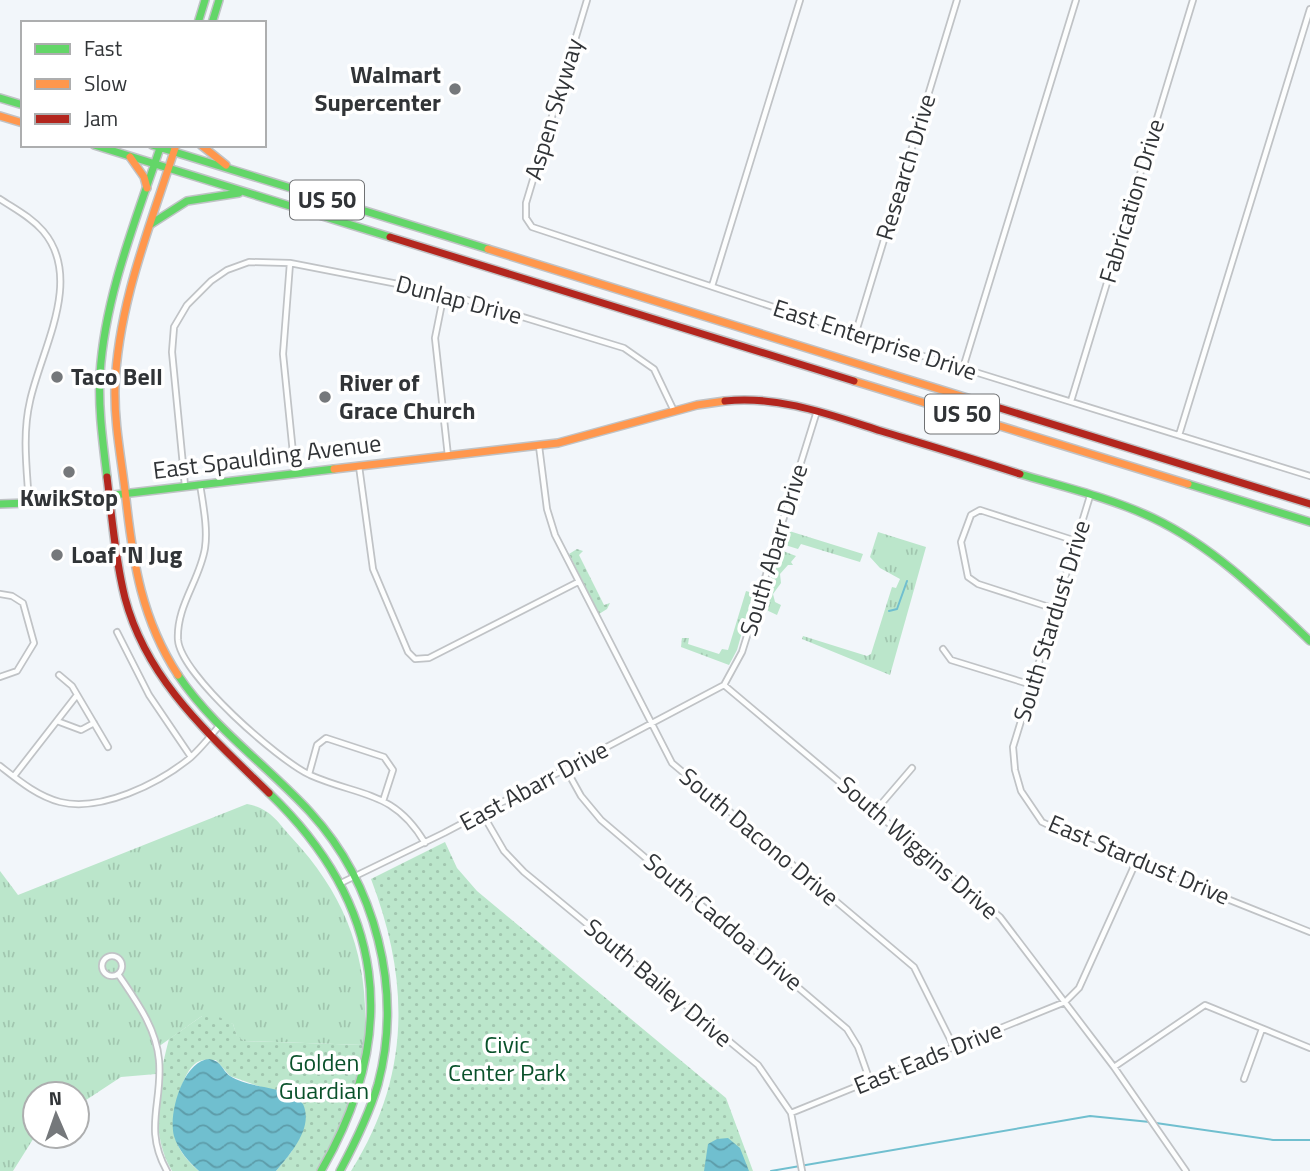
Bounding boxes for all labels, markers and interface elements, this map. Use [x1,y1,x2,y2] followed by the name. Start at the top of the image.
[21,21,266,147] legend
[84,32,123,64] text: Fast
[514,33,592,184] street label: Aspen Skyway
[314,56,441,120] place label: Walmart Supercenter
[84,67,127,99] text: Slow
[447,81,463,97] marker: Walmart Supercenter
[866,89,944,244] street label: Research Drive
[84,102,118,134] text: Jam
[1089,114,1173,287] street label: Fabrication Drive
[290,181,364,220] road number: US 50
[392,265,526,333] street label: Dunlap Drive
[769,289,982,389] street label: East Enterprise Drive
[71,358,163,394] place label: Taco Bell
[339,364,475,428] place label: River of Grace Church
[49,369,65,385] marker: Taco Bell
[317,389,333,405] marker: River of Grace Church
[925,394,999,434] road number: US 50
[151,424,383,488] street label: East Spaulding Avenue
[730,459,816,640] street label: South Abarr Drive
[61,464,77,480] marker: KwikStop
[20,479,118,515] place label: KwikStop
[1003,515,1099,726] street label: South Stardust Drive
[71,536,182,572] place label: Loaf 'N Jug
[49,547,65,563] marker: Loaf 'N Jug
[453,731,614,839] street label: East Abarr Drive
[672,759,847,914] street label: South Dacono Drive
[830,767,1007,928] street label: South Wiggins Drive
[1043,805,1236,914] street label: East Stardust Drive
[636,844,811,999] street label: South Caddoa Drive
[577,909,741,1055] street label: South Bailey Drive
[848,1011,1007,1103] street label: East Eads Drive
[448,1026,566,1090] park label: Civic Center Park
[279,1044,369,1108] park label: Golden Guardian
[21,1080,91,1150] north arrow
[48,1083,62,1112] text: N

